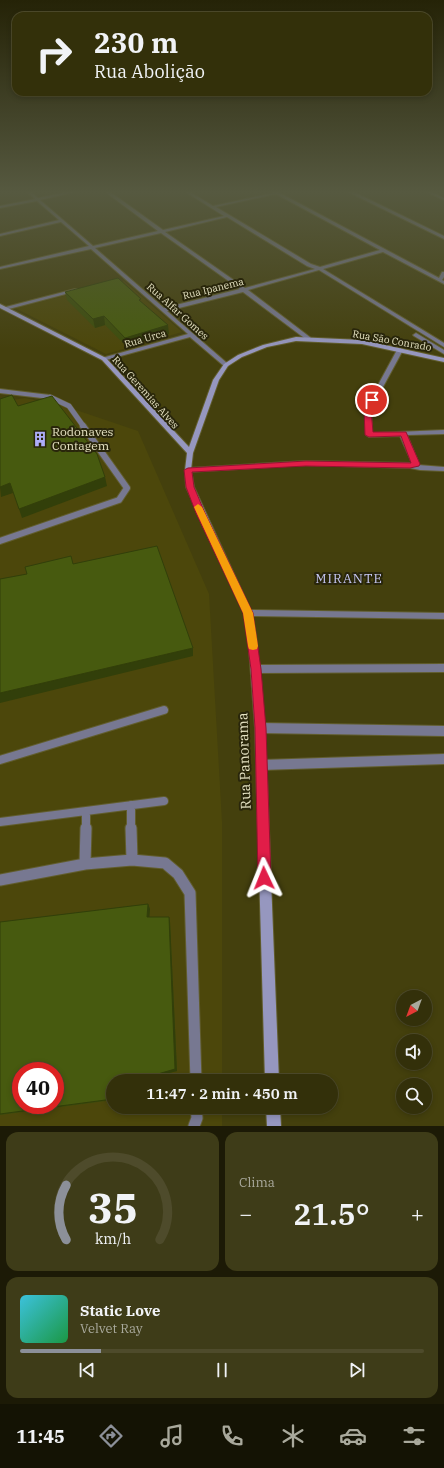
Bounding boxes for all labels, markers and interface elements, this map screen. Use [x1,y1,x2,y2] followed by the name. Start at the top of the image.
[94,24,178,61] text: 230 m
[28,28,80,80] icon: right
[94,60,205,83] text: Rua Abolição
[181,274,246,302] street label: Rua Ipanema
[144,280,211,343] street label: Rua Alfar Gomes
[123,326,168,351] street label: Rua Urca
[351,327,433,354] street label: Rua São Conrado
[109,353,182,432] street label: Rua Geremias Alves
[355,383,389,417] pin
[361,389,383,411] icon: arrive
[52,424,114,453] place label: Rodonaves Contagem
[31,430,49,448] building icon: Rodonaves Contagem
[315,570,383,587] district label: MIRANTE
[233,712,255,810] street label: Rua Panorama
[243,857,285,899] position arrow
[396,990,432,1026] north arrow
[396,990,432,1114] map controls
[396,1034,432,1070] button: sound
[12,1062,64,1114] speed limit sign: 40
[396,1078,432,1114] button: search
[146,1084,298,1103] text: 11:47 · 2 min · 450 m
[239,1174,275,1191] text: Clima
[88,1179,137,1233] text: 35
[293,1194,370,1233] text: 21.5°
[239,1199,252,1228] text: −
[411,1199,424,1228] text: +
[94,1228,131,1247] text: km/h
[80,1301,160,1320] text: Static Love
[80,1320,143,1337] text: Velvet Ray
[76,1359,98,1381] icon: previous
[211,1359,233,1381] icon: pause
[346,1359,368,1381] icon: next
[97,1422,125,1450] icon: directions
[158,1422,186,1450] icon: music
[218,1422,246,1450] icon: phone
[279,1422,307,1450] icon: climate
[339,1422,367,1450] icon: car
[400,1422,428,1450] icon: filters
[16,1425,65,1448] text: 11:45

